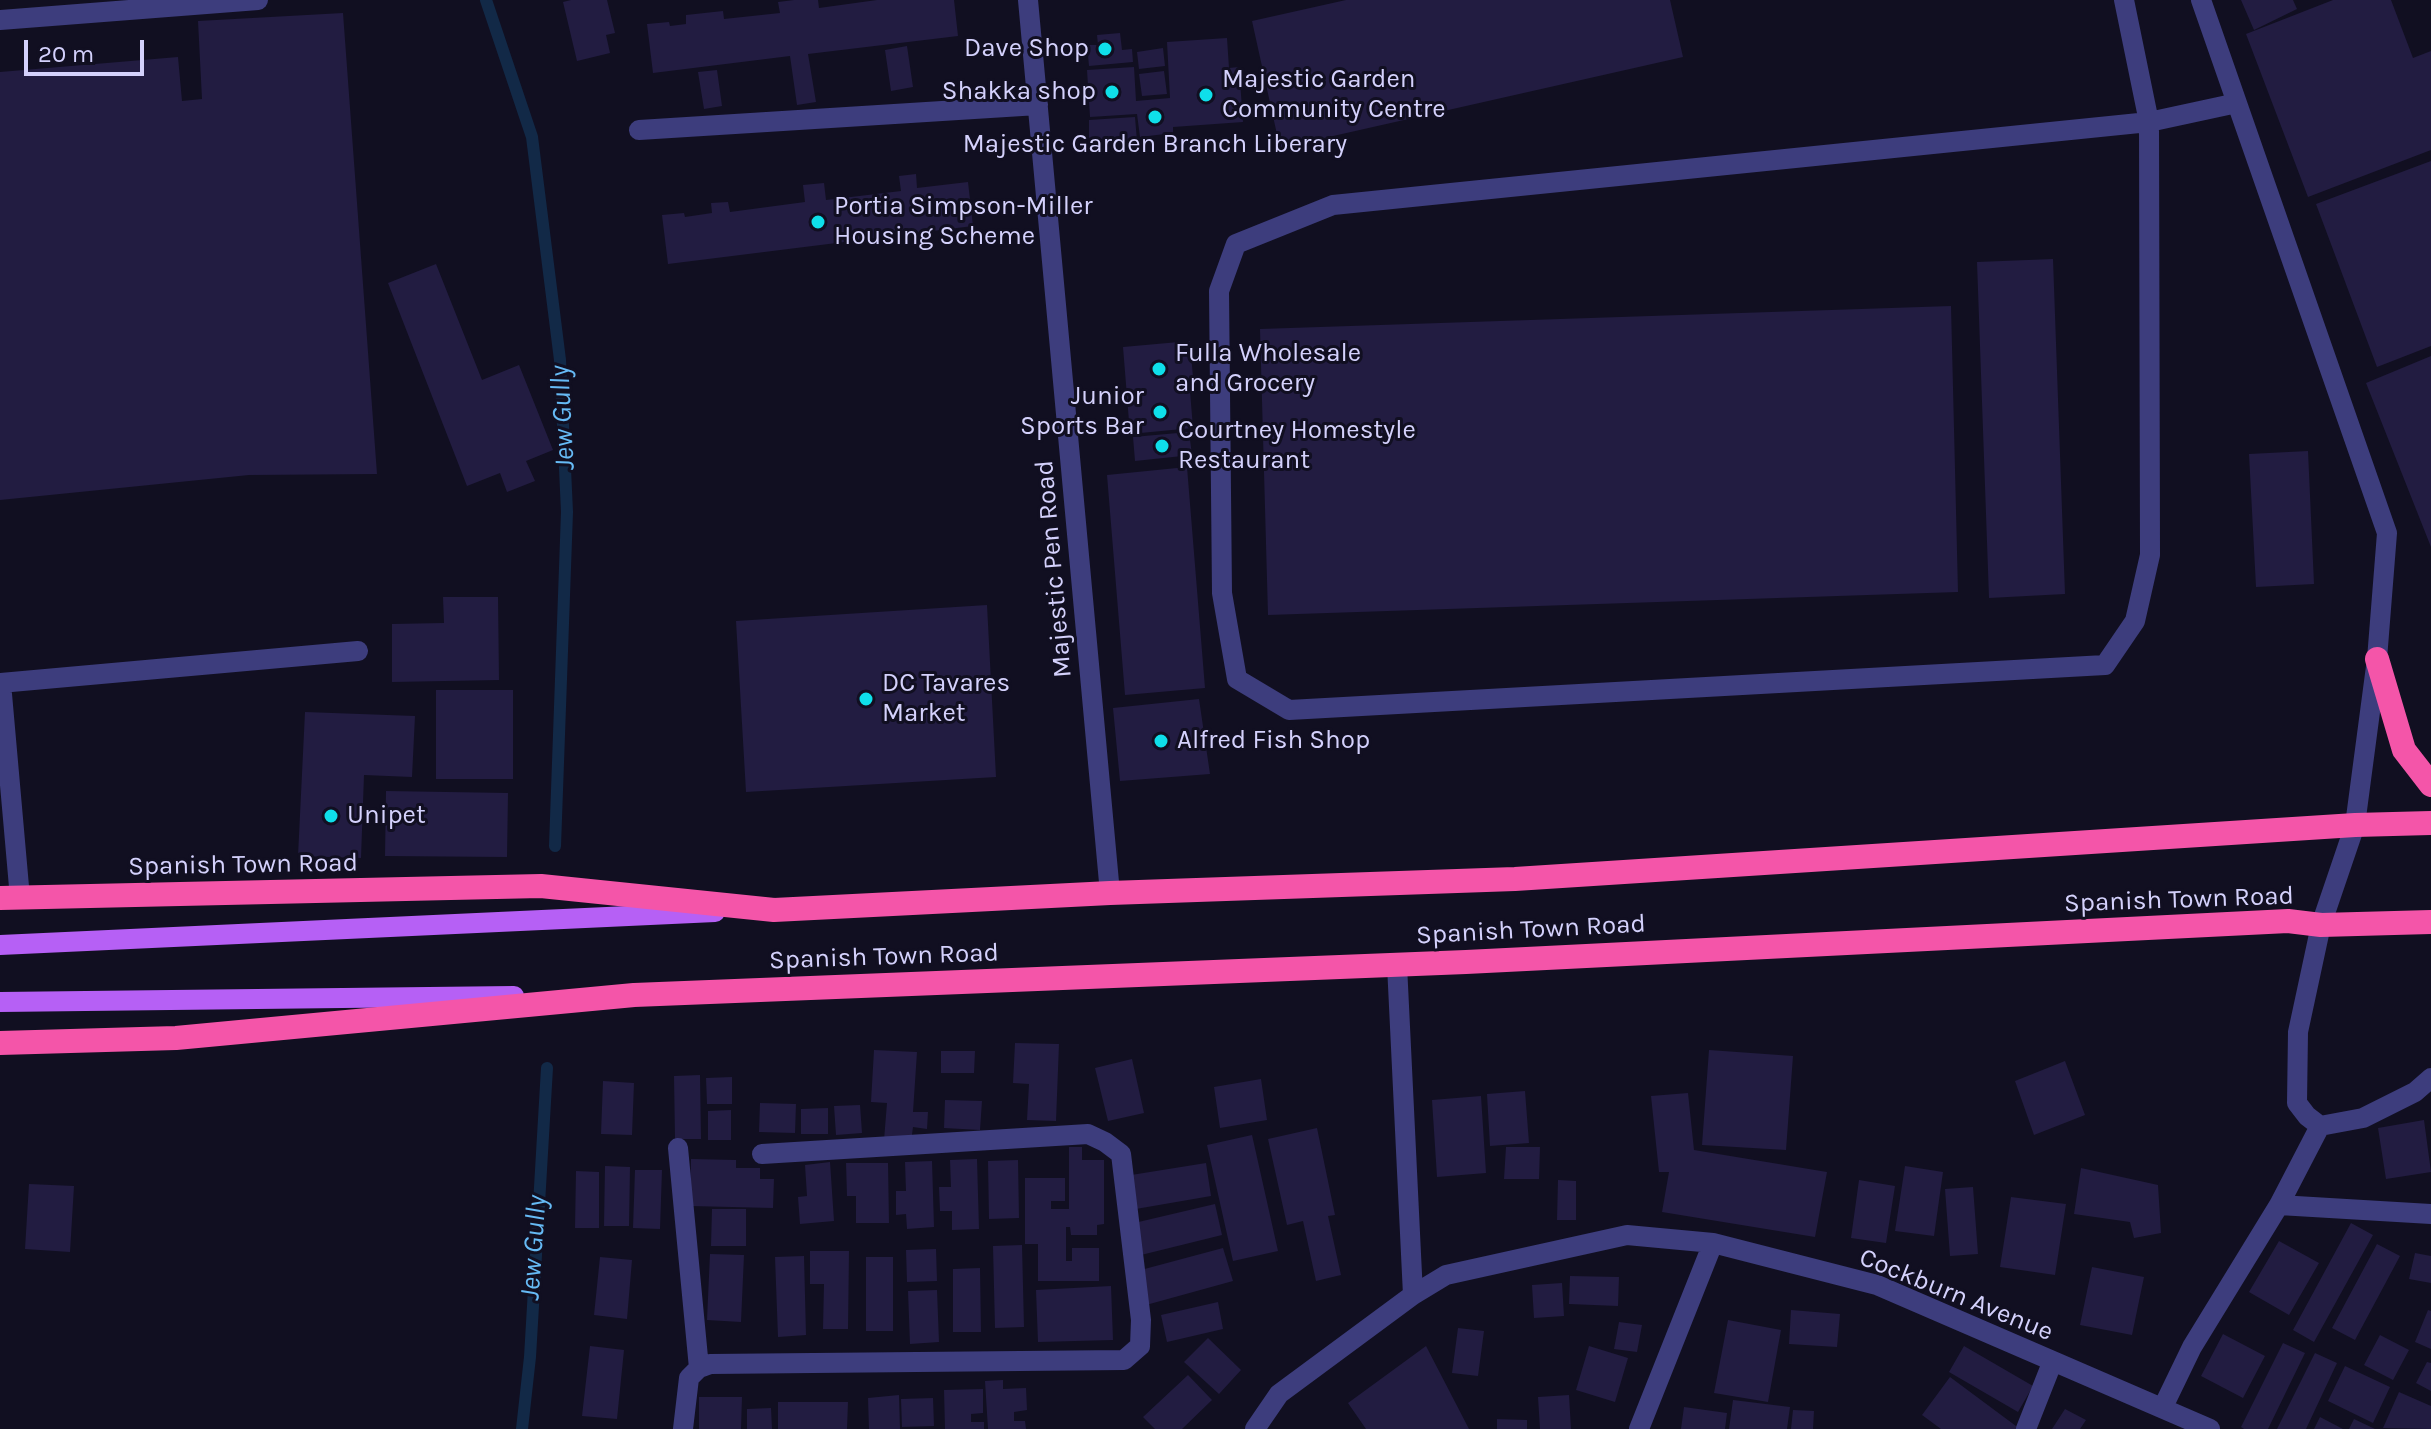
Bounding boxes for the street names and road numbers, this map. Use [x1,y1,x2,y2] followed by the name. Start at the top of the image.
[1029,459,1079,679] street label: Majestic Pen Road
[128,847,358,883] street label: Spanish Town Road
[2064,880,2294,920] street label: Spanish Town Road
[1415,908,1647,952] street label: Spanish Town Road
[769,937,999,977] street label: Spanish Town Road
[1855,1242,2057,1348] street label: Cockburn Avenue

